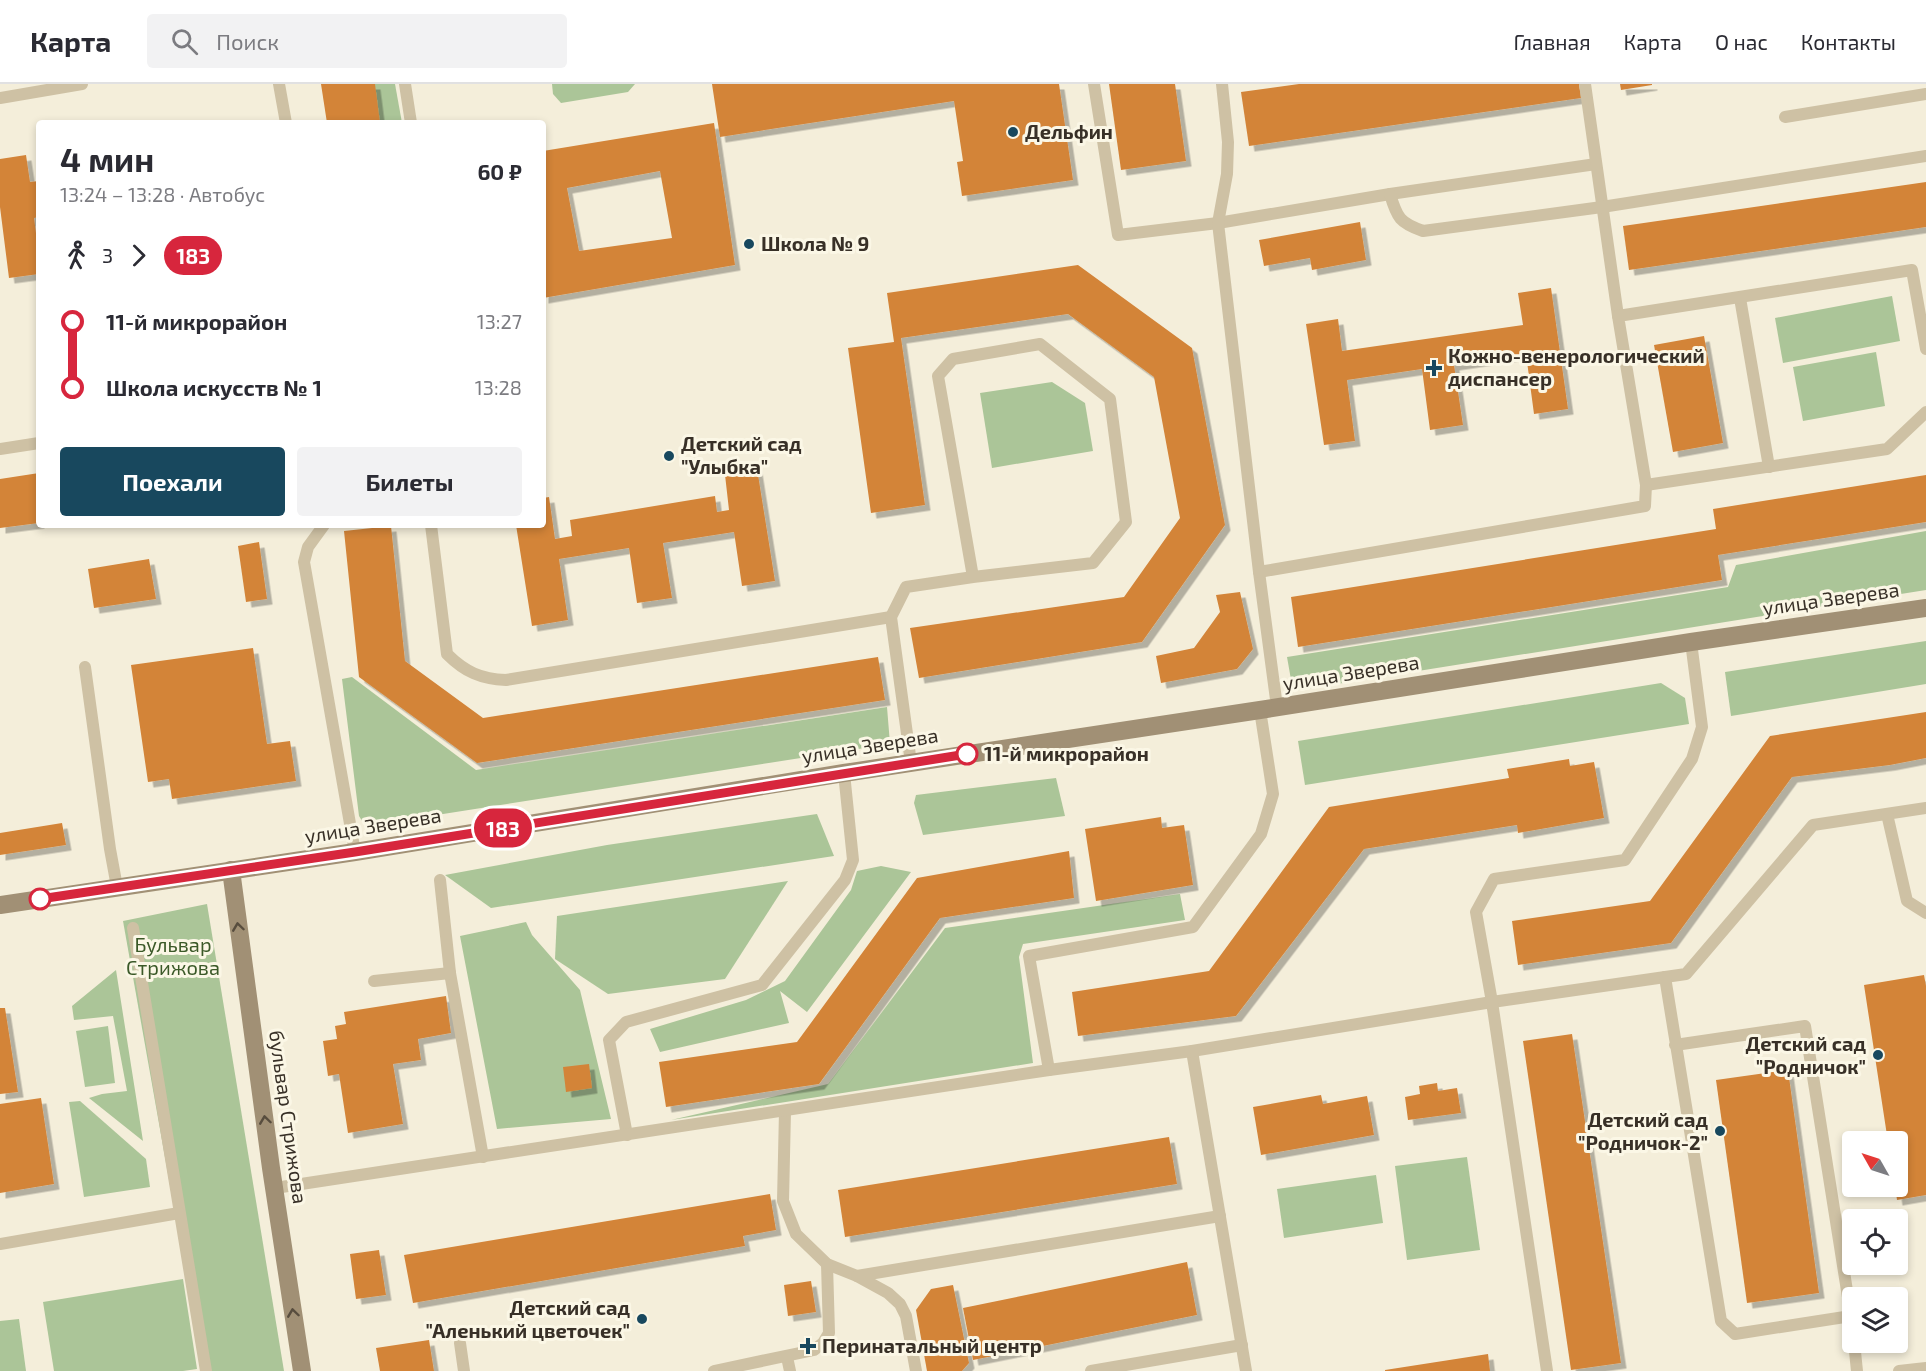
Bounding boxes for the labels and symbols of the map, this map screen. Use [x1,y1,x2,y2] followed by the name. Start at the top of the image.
[1025,119,1113,143] place label: Дельфин
[1006,125,1020,139] marker: Дельфин
[761,231,869,255] place label: Школа № 9
[742,237,756,251] marker: Школа № 9
[1448,343,1705,390] place label: Кожно-венерологический диспансер
[1425,359,1443,377] marker: Кожно-венерологический диспансер
[681,431,802,478] place label: Детский сад "Улыбка"
[662,449,676,463] marker: Детский сад "Улыбка"
[1761,577,1901,620] street label: улица Зверева
[1281,649,1421,696] street label: улица Зверева
[800,722,940,769] street label: улица Зверева
[984,741,1149,765] place label: 11-й микрорайон
[956,743,978,765] marker: 11-й микрорайон
[303,802,443,849] street label: улица Зверева
[468,808,538,848] line badge: 183
[29,888,51,910] unlabelled marker
[233,922,245,932] one-way arrow
[126,932,220,979] park label: Бульвар Стрижова
[264,1029,313,1205] street label: бульвар Стрижова
[1745,1031,1866,1078] place label: Детский сад "Родничок"
[1871,1048,1885,1062] marker: Детский сад "Родничок"
[1578,1107,1708,1154] place label: Детский сад "Родничок-2"
[259,1116,271,1125] one-way arrow
[1713,1124,1727,1138] marker: Детский сад "Родничок-2"
[1842,1131,1908,1197] north arrow
[426,1295,630,1342] place label: Детский сад "Аленький цветочек"
[288,1309,300,1318] one-way arrow
[635,1312,649,1326] marker: Детский сад "Аленький цветочек"
[822,1333,1042,1357] place label: Перинатальный центр
[799,1337,817,1355] marker: Перинатальный центр

